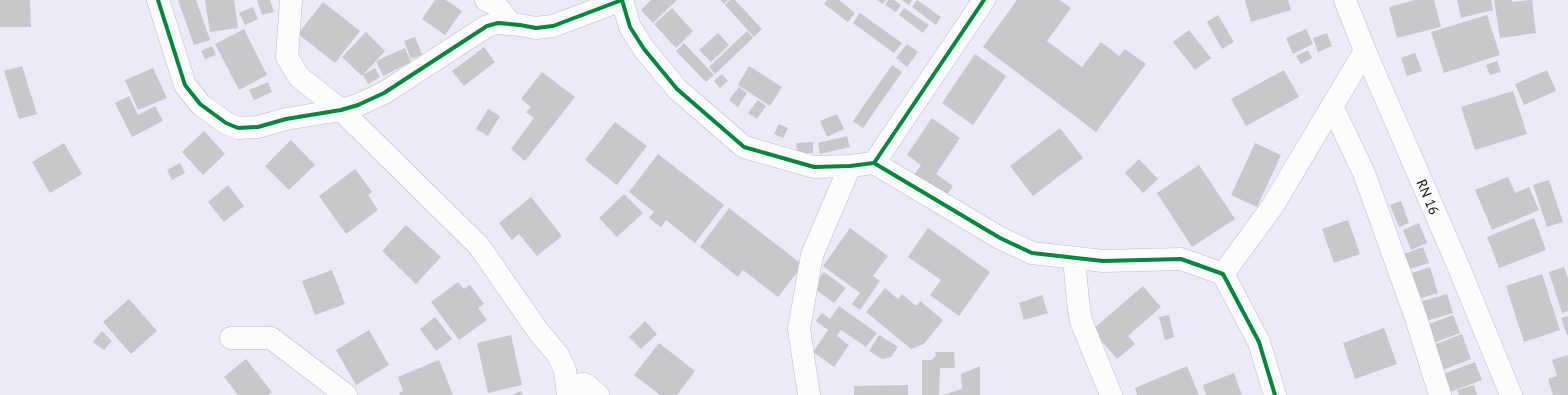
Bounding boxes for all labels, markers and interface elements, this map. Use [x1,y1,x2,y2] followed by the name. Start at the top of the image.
[1413,177,1443,217] street label: RN 16

